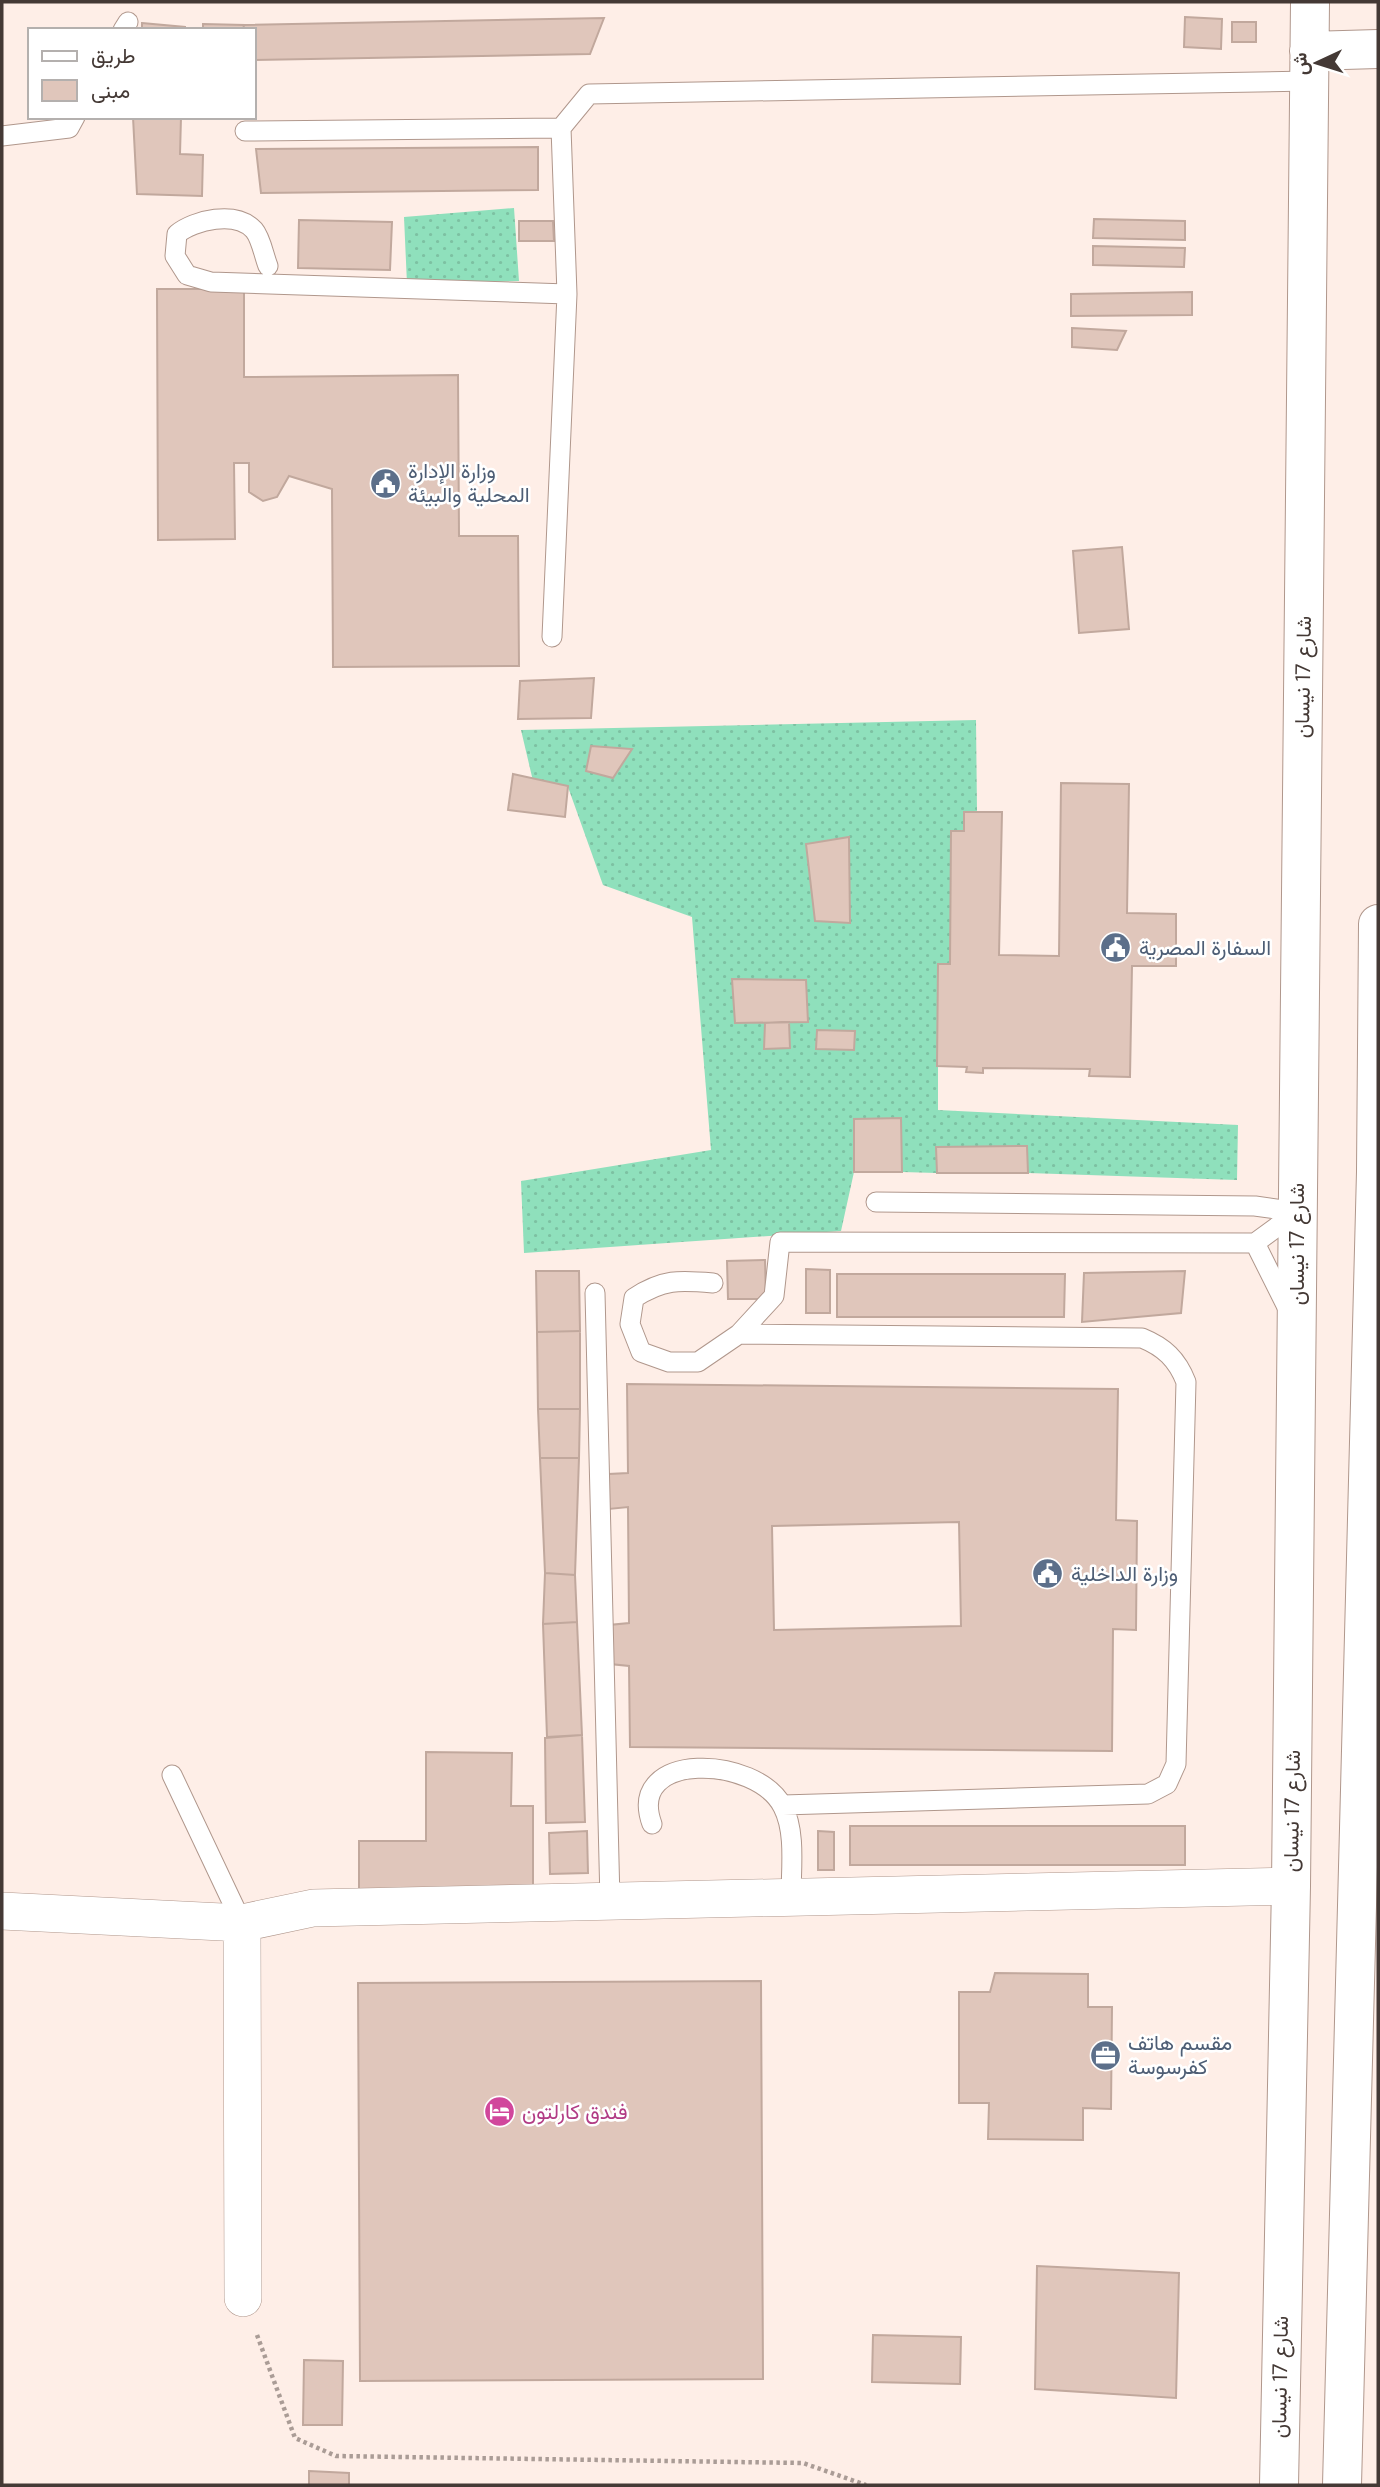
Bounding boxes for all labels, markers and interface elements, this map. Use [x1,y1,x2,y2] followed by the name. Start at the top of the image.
[28,28,256,119] legend
[1282,28,1352,98] north arrow
[91,42,136,70] text: طريق
[1287,52,1314,76] text: ش
[91,77,130,105] text: مبنى
[408,457,530,509] place label: وزارة الإدارة المحلية والبيئة
[368,466,402,500] public building icon: وزارة الإدارة المحلية والبيئة
[1288,616,1318,738] street label: شارع 17 نيسان
[1099,931,1133,965] public building icon: السفارة المصرية
[1139,934,1271,962] place label: السفارة المصرية
[1283,1183,1311,1305] street label: شارع 17 نيسان
[1031,1557,1065,1591] public building icon: وزارة الداخلية
[1071,1560,1178,1588] place label: وزارة الداخلية
[1277,1750,1307,1872] street label: شارع 17 نيسان
[1128,2029,1232,2081] place label: مقسم هاتف كفرسوسة
[1088,2038,1122,2072] office icon: مقسم هاتف كفرسوسة
[482,2095,516,2129] hotel icon: فندق كارلتون
[522,2098,628,2126] place label: فندق كارلتون
[1265,2316,1295,2438] street label: شارع 17 نيسان

